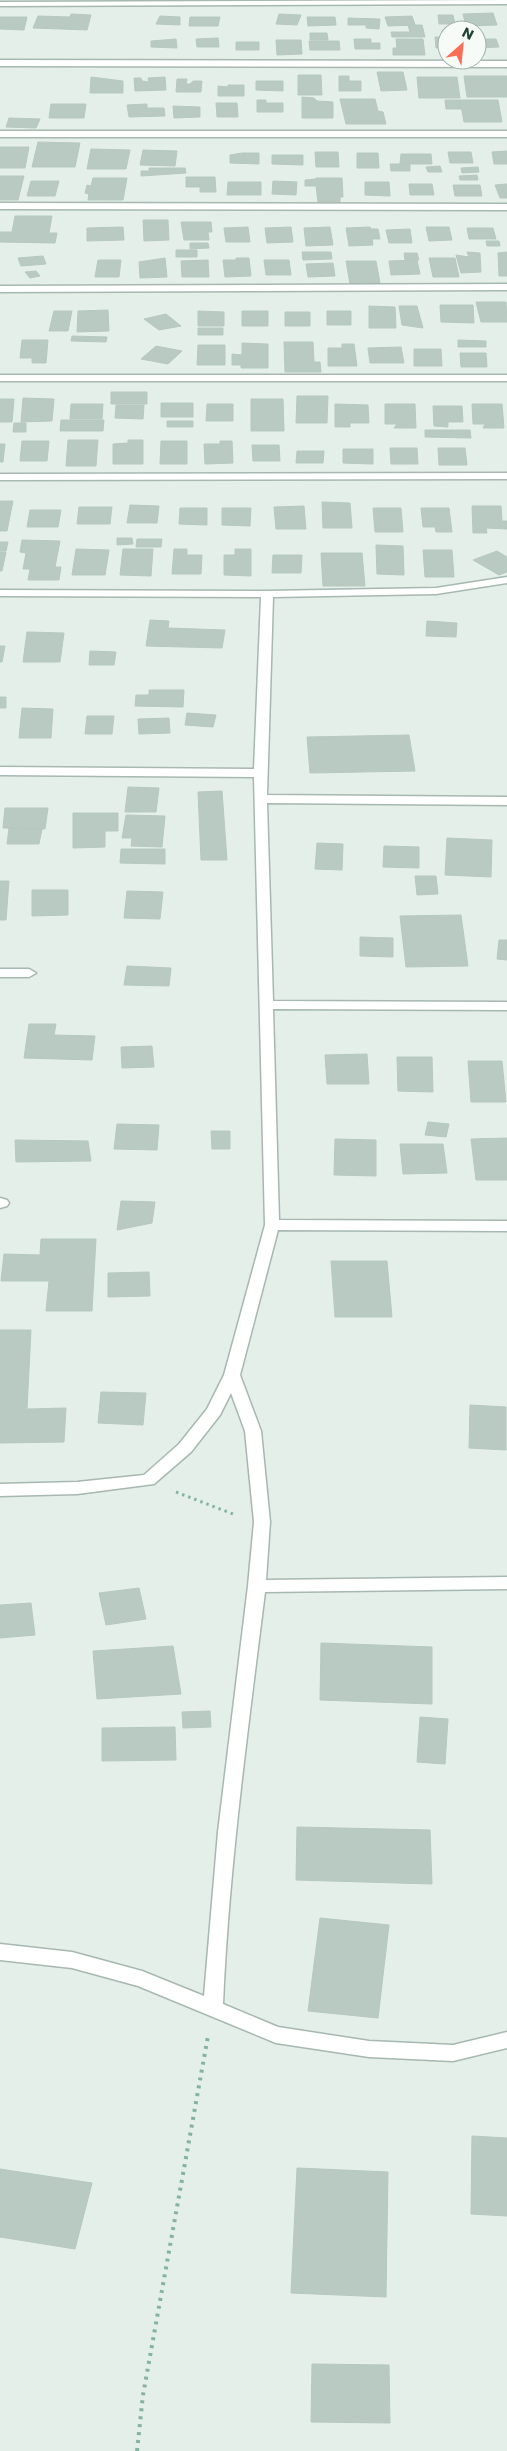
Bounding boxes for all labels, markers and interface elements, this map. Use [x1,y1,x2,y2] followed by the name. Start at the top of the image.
[437,20,487,70] north arrow
[459,22,477,45] text: N

